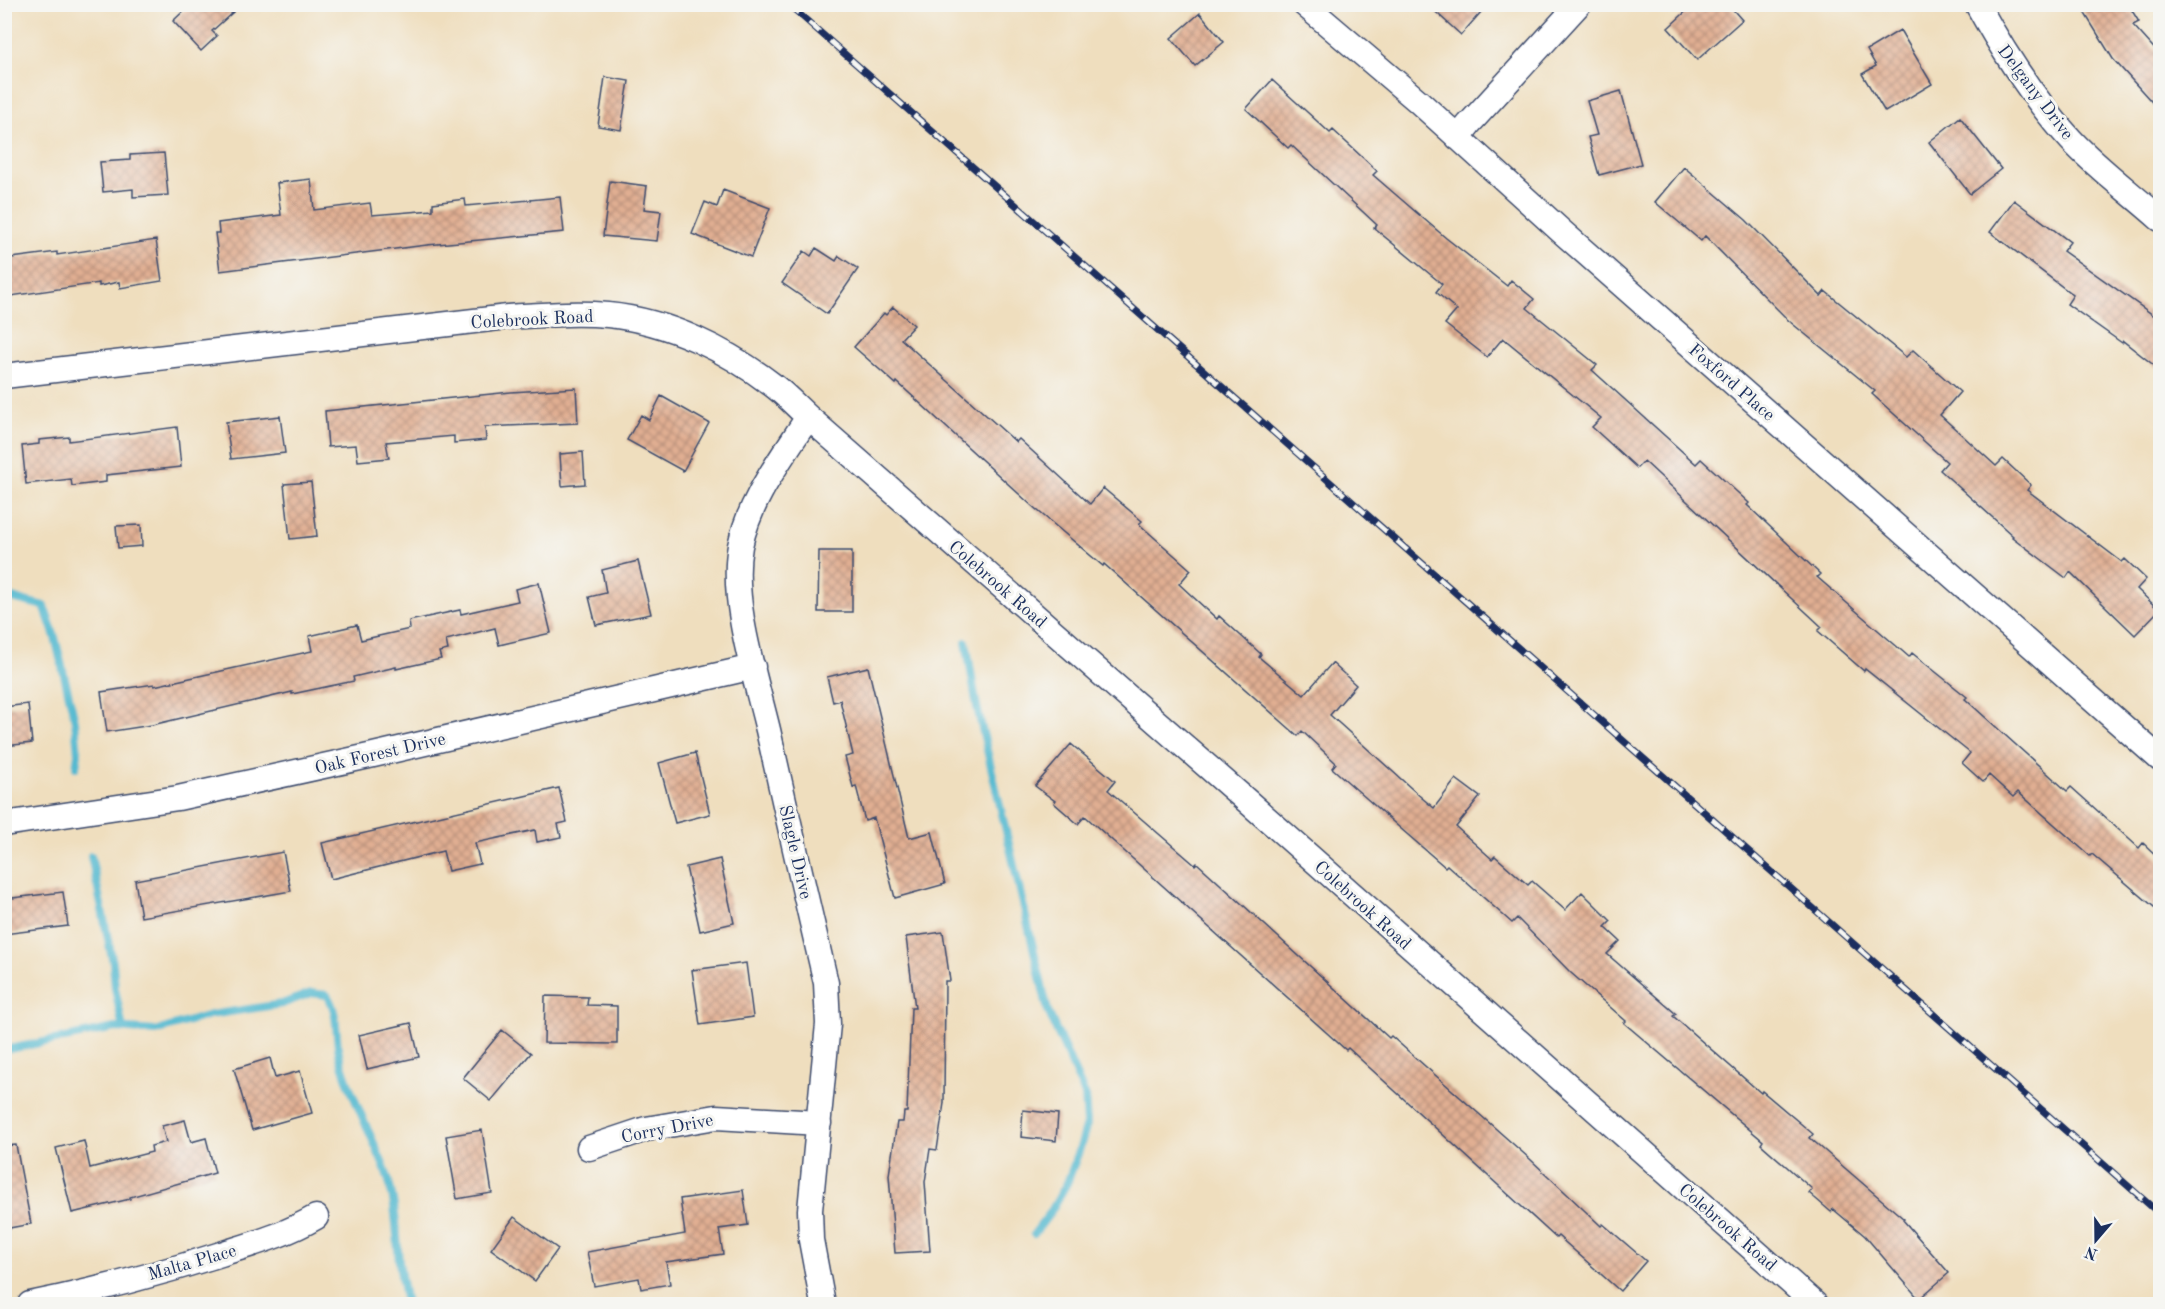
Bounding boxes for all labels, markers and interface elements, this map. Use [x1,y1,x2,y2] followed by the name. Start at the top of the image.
[1994,42,2076,143] street label: Delgany Drive
[470,308,594,332] street label: Colebrook Road
[1685,341,1778,425] street label: Foxford Place
[945,538,1050,632] street label: Colebrook Road
[313,730,447,778] street label: Oak Forest Drive
[775,803,815,901] street label: Slagle Drive
[1311,858,1414,954] street label: Colebrook Road
[620,1111,715,1147] street label: Corry Drive
[1675,1181,1780,1275] street label: Colebrook Road
[2066,1210,2126,1270] north arrow
[146,1242,239,1284] street label: Malta Place
[2082,1242,2100,1262] text: N

